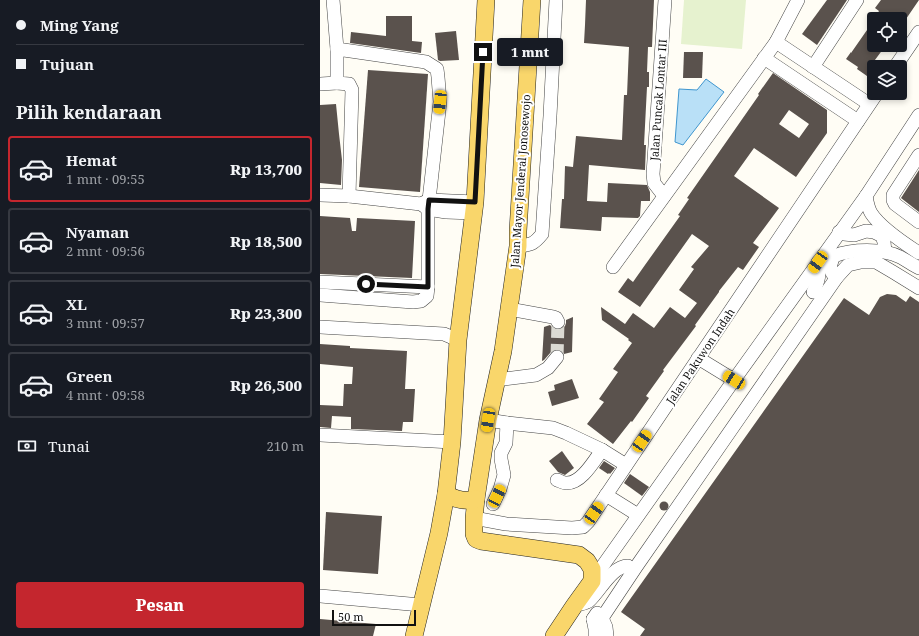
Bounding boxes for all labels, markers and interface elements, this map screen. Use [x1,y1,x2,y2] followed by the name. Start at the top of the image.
[867,12,907,100] map controls
[867,12,907,52] button: locate
[40,15,119,35] text: Ming Yang
[497,38,563,66] callout: 1 mnt
[646,39,670,162] street label: Jalan Puncak Lontar III
[474,43,492,61] route end
[511,43,549,61] text: 1 mnt
[40,54,94,74] text: Tujuan
[867,60,907,100] button: layers
[433,89,447,115] car
[506,94,534,269] street label: Jalan Mayor Jenderal Jonosewojo
[16,100,162,124] text: Pilih kendaraan
[66,150,117,170] text: Hemat
[18,151,54,187] icon: car
[230,159,302,179] text: Rp 13,700
[66,170,145,188] text: 1 mnt · 09:55
[66,222,129,242] text: Nyaman
[18,223,54,259] icon: car
[230,231,302,251] text: Rp 18,500
[66,242,145,260] text: 2 mnt · 09:56
[806,249,830,275] car
[357,275,375,293] route start
[66,294,87,314] text: XL
[18,295,54,331] icon: car
[230,303,302,323] text: Rp 23,300
[662,305,738,408] street label: Jalan Pakuwon Indah
[66,314,145,332] text: 3 mnt · 09:57
[66,366,113,386] text: Green
[18,367,54,403] icon: car
[721,369,747,391] car
[230,375,302,395] text: Rp 26,500
[66,386,145,404] text: 4 mnt · 09:58
[480,407,496,433] car
[630,428,654,454] car
[16,435,38,457] icon: cash
[48,436,90,456] text: Tunai
[267,437,304,455] text: 210 m
[486,483,508,509] car
[582,500,606,526] car
[16,582,304,628] button: Pesan
[332,608,416,627] scale bar
[338,609,364,624] text: 50 m

